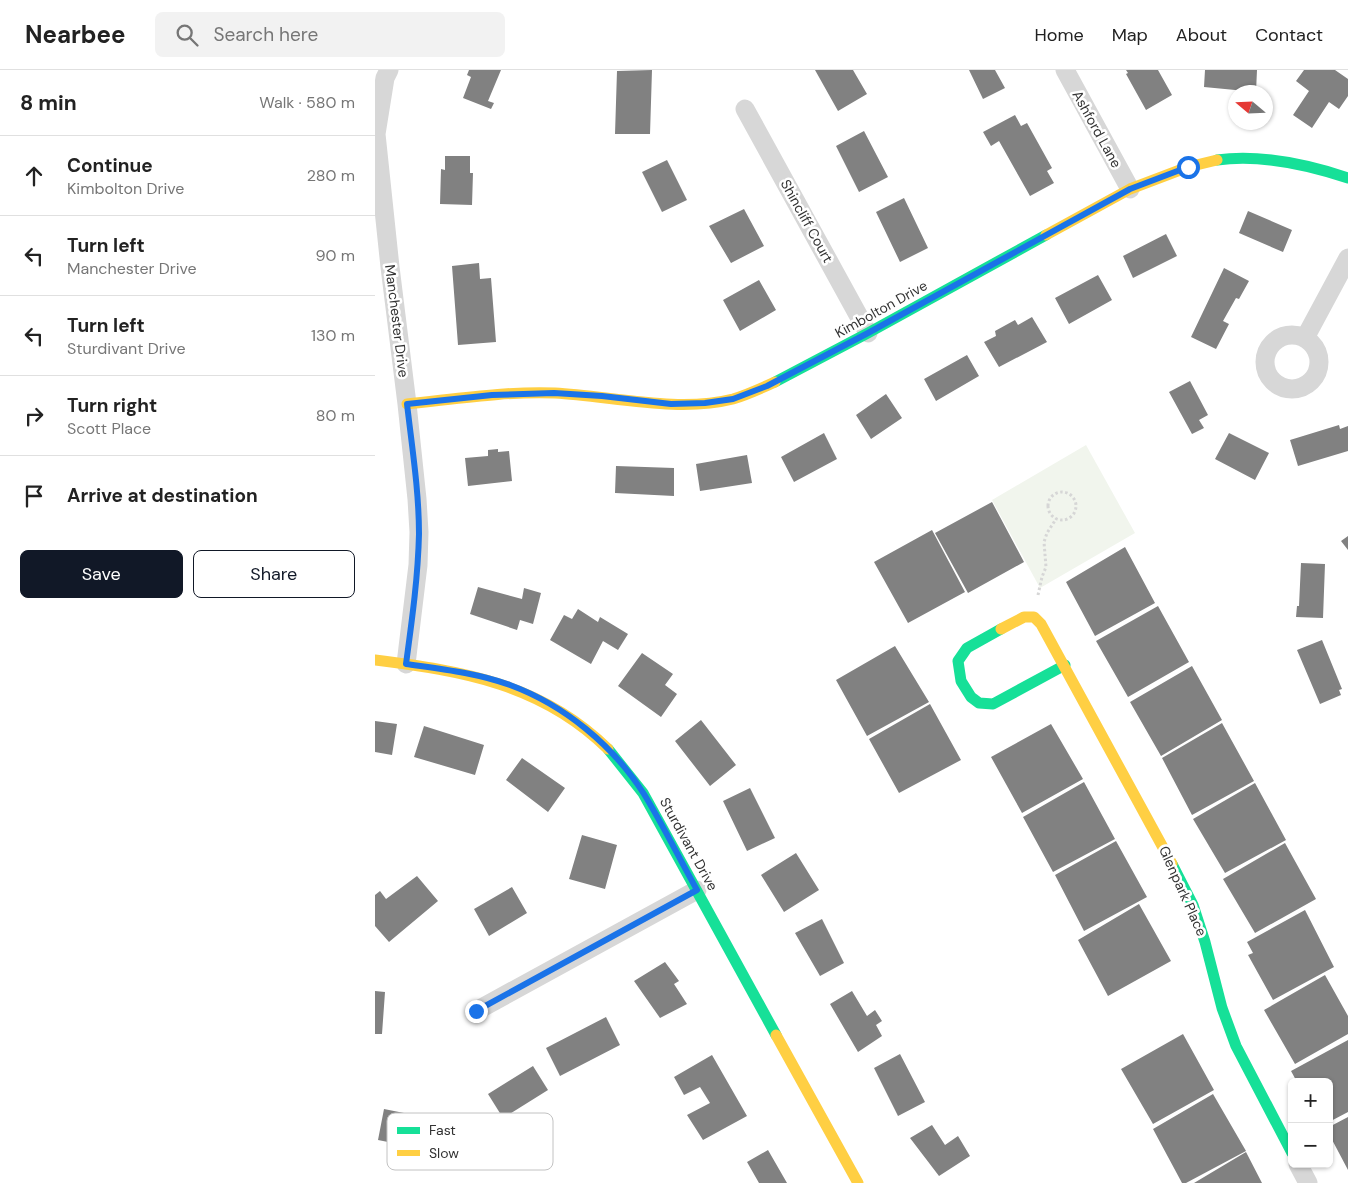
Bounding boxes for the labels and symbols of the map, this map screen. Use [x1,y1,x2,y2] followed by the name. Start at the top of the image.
[1228,85,1273,130] north arrow
[1068,87,1126,171] street label: Ashford Lane
[1177,156,1200,179] route start
[777,176,837,266] street label: Shincliff Court
[381,264,413,378] street label: Manchester Drive
[832,276,930,342] street label: Kimbolton Drive
[656,794,722,894] street label: Sturdivant Drive
[1155,843,1211,939] street label: Glenpark Place
[465,1000,488,1023] route end
[387,1113,553,1170] legend
[429,1121,456,1139] text: Fast
[429,1144,459,1162] text: Slow

